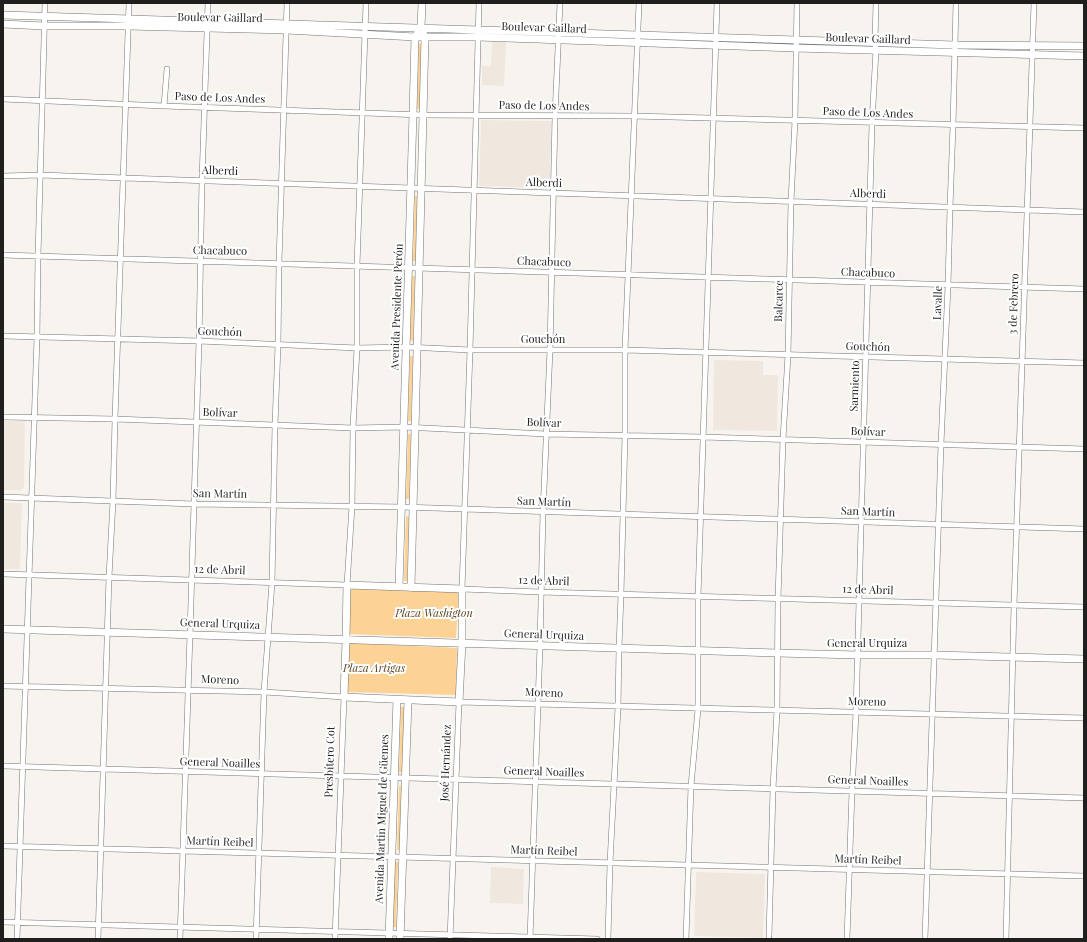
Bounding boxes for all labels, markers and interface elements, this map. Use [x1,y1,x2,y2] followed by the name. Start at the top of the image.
[177,11,263,25] street label: Boulevar Gaillard
[501,20,587,36] street label: Boulevar Gaillard
[825,31,911,47] street label: Boulevar Gaillard
[174,90,266,106] street label: Paso de Los Andes
[499,99,589,113] street label: Paso de Los Andes
[822,105,914,121] street label: Paso de Los Andes
[202,164,238,178] street label: Alberdi
[526,176,562,190] street label: Alberdi
[850,187,886,201] street label: Alberdi
[388,243,406,371] street label: Avenida Presidente Perón
[193,244,247,258] street label: Chacabuco
[517,254,571,270] street label: Chacabuco
[841,265,895,281] street label: Chacabuco
[1006,273,1022,335] street label: 3 de Febrero
[772,280,786,322] street label: Balcarce
[931,286,945,320] street label: Lavalle
[198,325,242,339] street label: Gouchón
[521,333,565,347] street label: Gouchón
[846,340,890,354] street label: Gouchón
[848,360,862,412] street label: Sarmiento
[202,406,238,420] street label: Bolívar
[526,416,562,430] street label: Bolívar
[850,425,886,439] street label: Bolívar
[193,487,247,501] street label: San Martín
[517,494,571,510] street label: San Martín
[841,504,895,520] street label: San Martín
[194,563,246,577] street label: 12 de Abril
[518,574,570,588] street label: 12 de Abril
[842,583,894,597] street label: 12 de Abril
[395,607,473,621] park label: Plaza Washigton
[180,616,260,632] street label: General Urquiza
[504,627,584,643] street label: General Urquiza
[827,637,907,651] street label: General Urquiza
[343,662,405,676] park label: Plaza Artigas
[201,673,239,687] street label: Moreno
[525,686,563,700] street label: Moreno
[848,695,886,709] street label: Moreno
[438,724,454,802] street label: José Hernández
[322,726,338,798] street label: Presbítero Cot
[372,734,392,904] street label: Avenida Martin Miguel de Güemes
[179,755,261,771] street label: General Noailles
[503,764,585,780] street label: General Noailles
[827,773,909,789] street label: General Noailles
[186,834,254,850] street label: Martín Reibel
[510,843,578,859] street label: Martín Reibel
[834,852,902,868] street label: Martín Reibel

